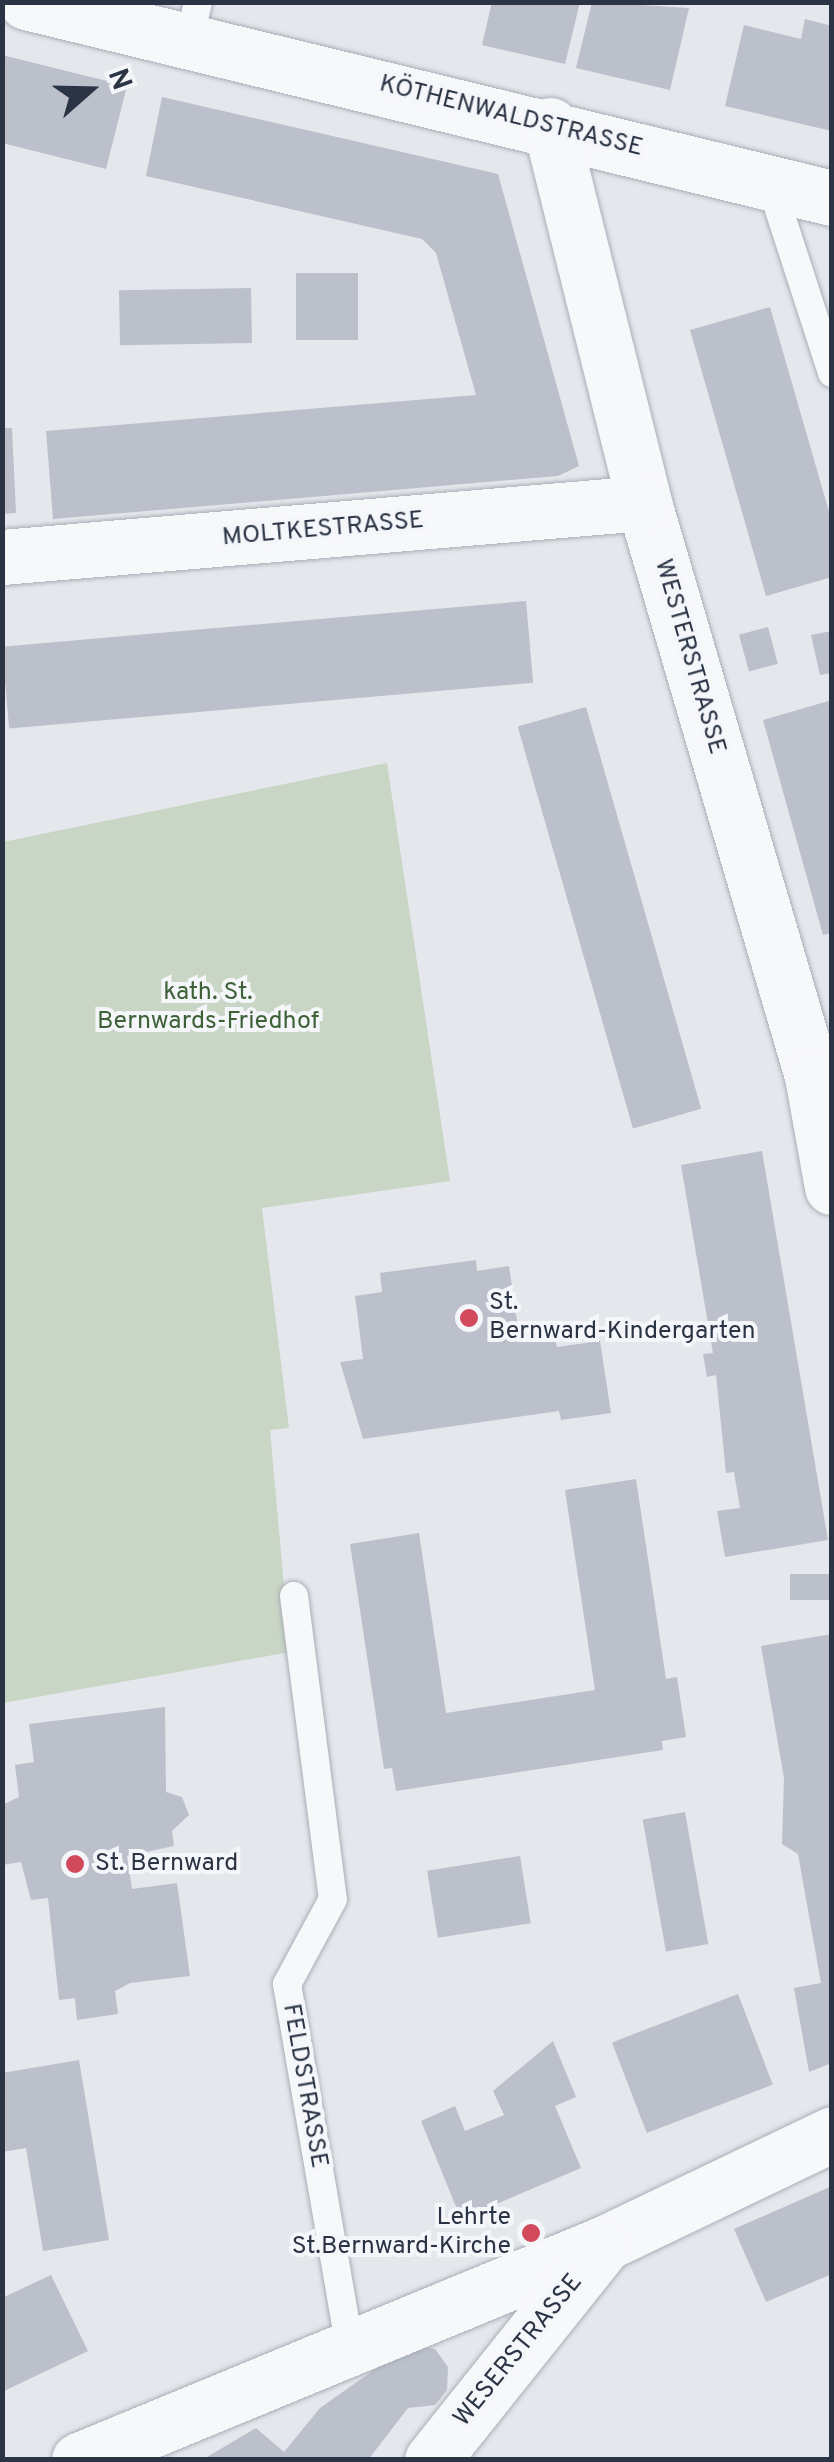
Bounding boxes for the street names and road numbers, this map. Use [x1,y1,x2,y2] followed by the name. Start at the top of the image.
[376,70,646,164] street label: KÖTHENWALDSTRASSE
[221,506,425,554] street label: MOLTKESTRASSE
[647,556,731,758] street label: WESTERSTRASSE
[275,2002,333,2170] street label: FELDSTRASSE
[448,2269,590,2433] street label: WESERSTRASSE

